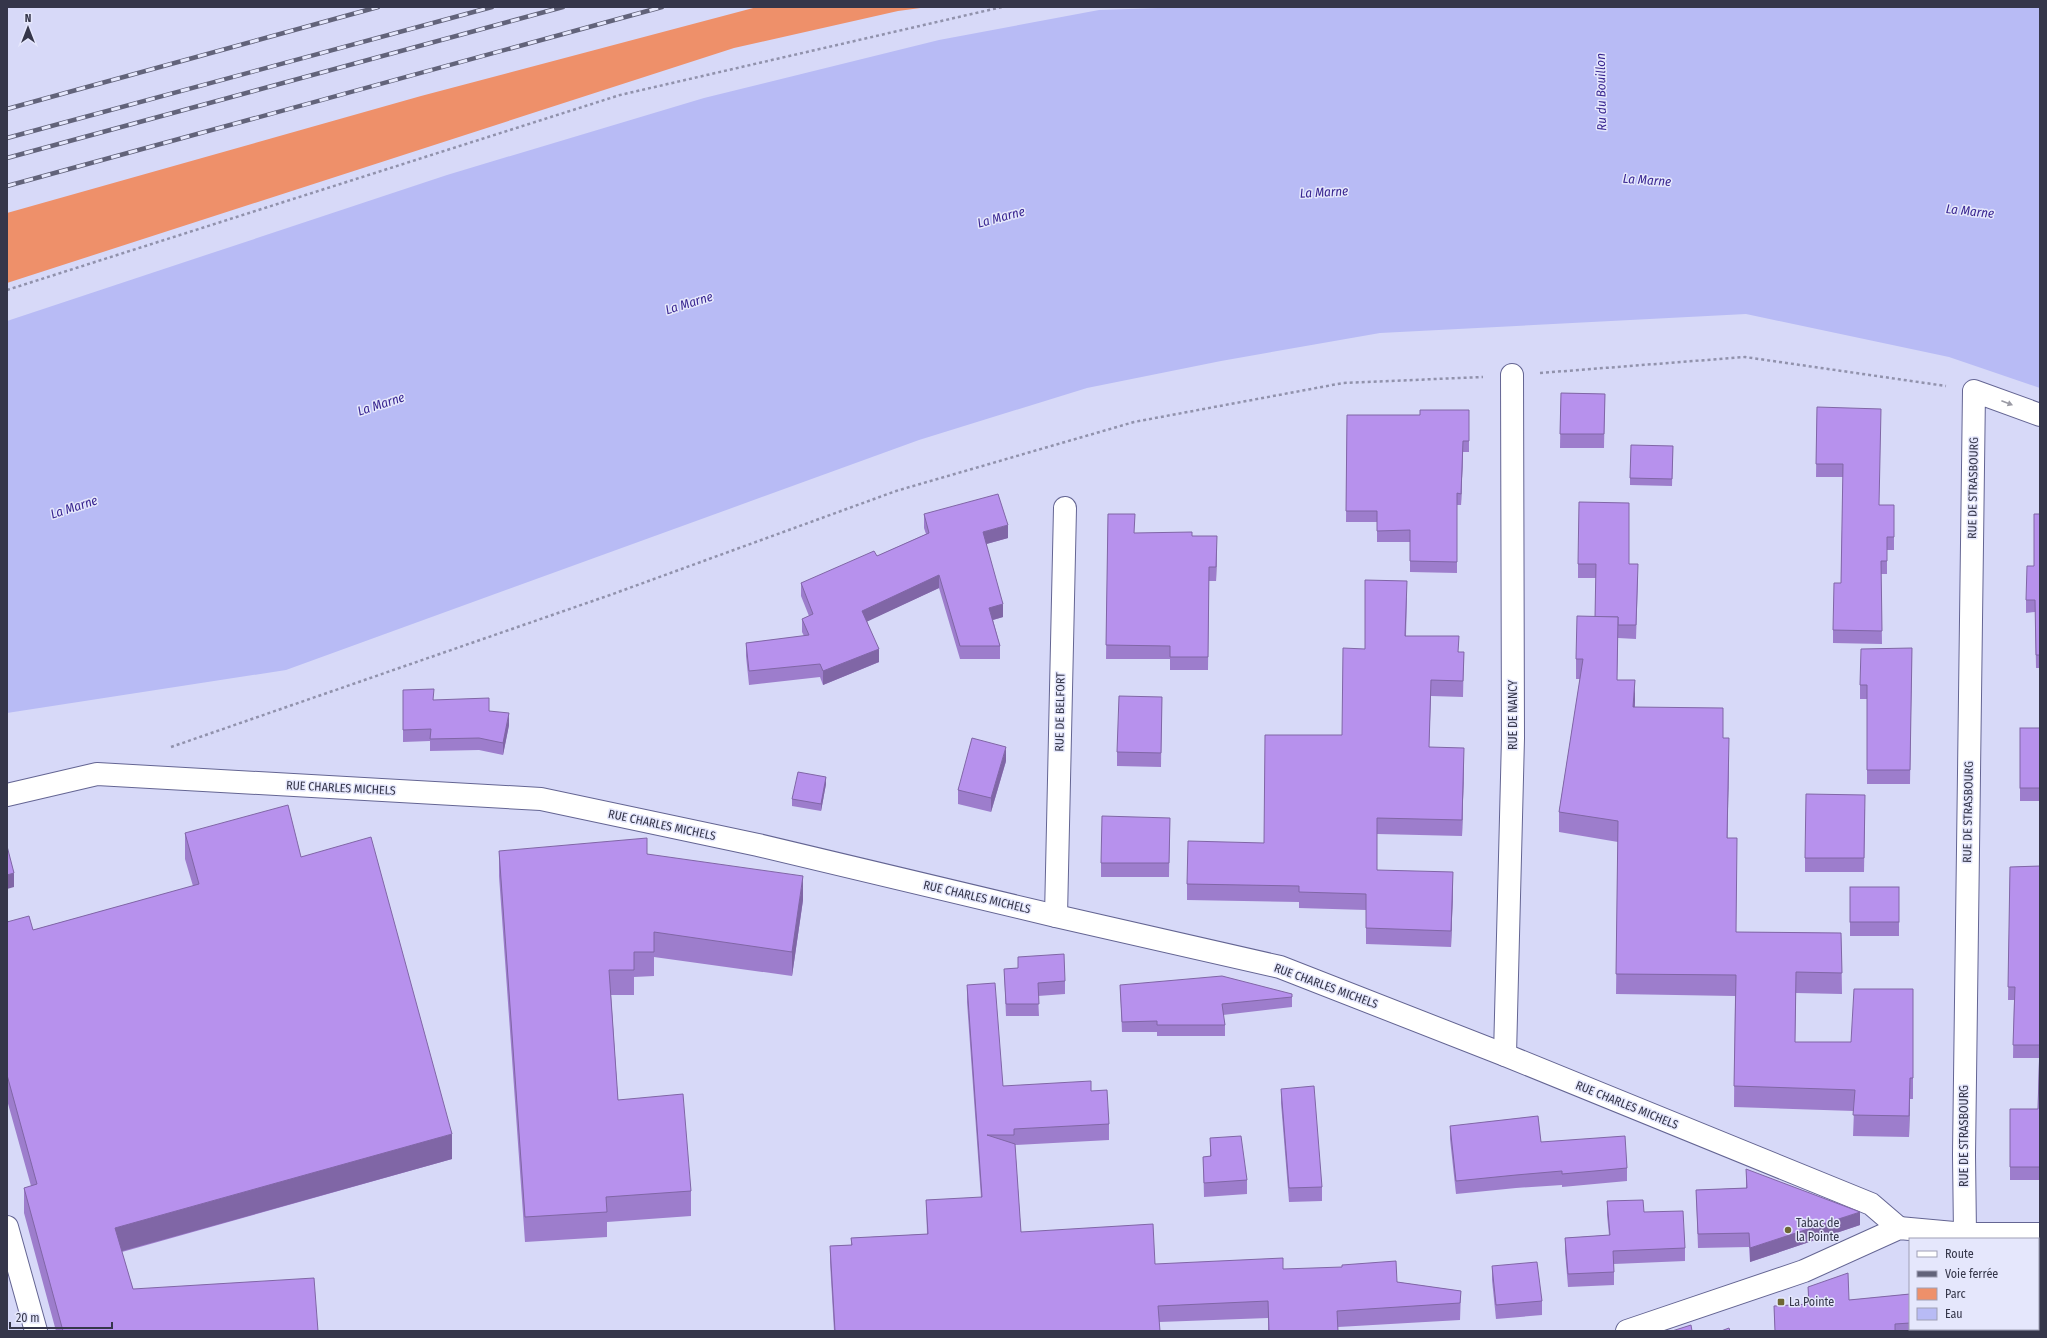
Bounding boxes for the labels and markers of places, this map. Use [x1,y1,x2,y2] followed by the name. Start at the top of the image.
[1796,1216,1839,1244] place label: Tabac de la Pointe
[1783,1225,1793,1235] marker: Tabac de la Pointe
[1789,1295,1834,1309] place label: La Pointe
[1776,1297,1786,1307] marker: La Pointe

